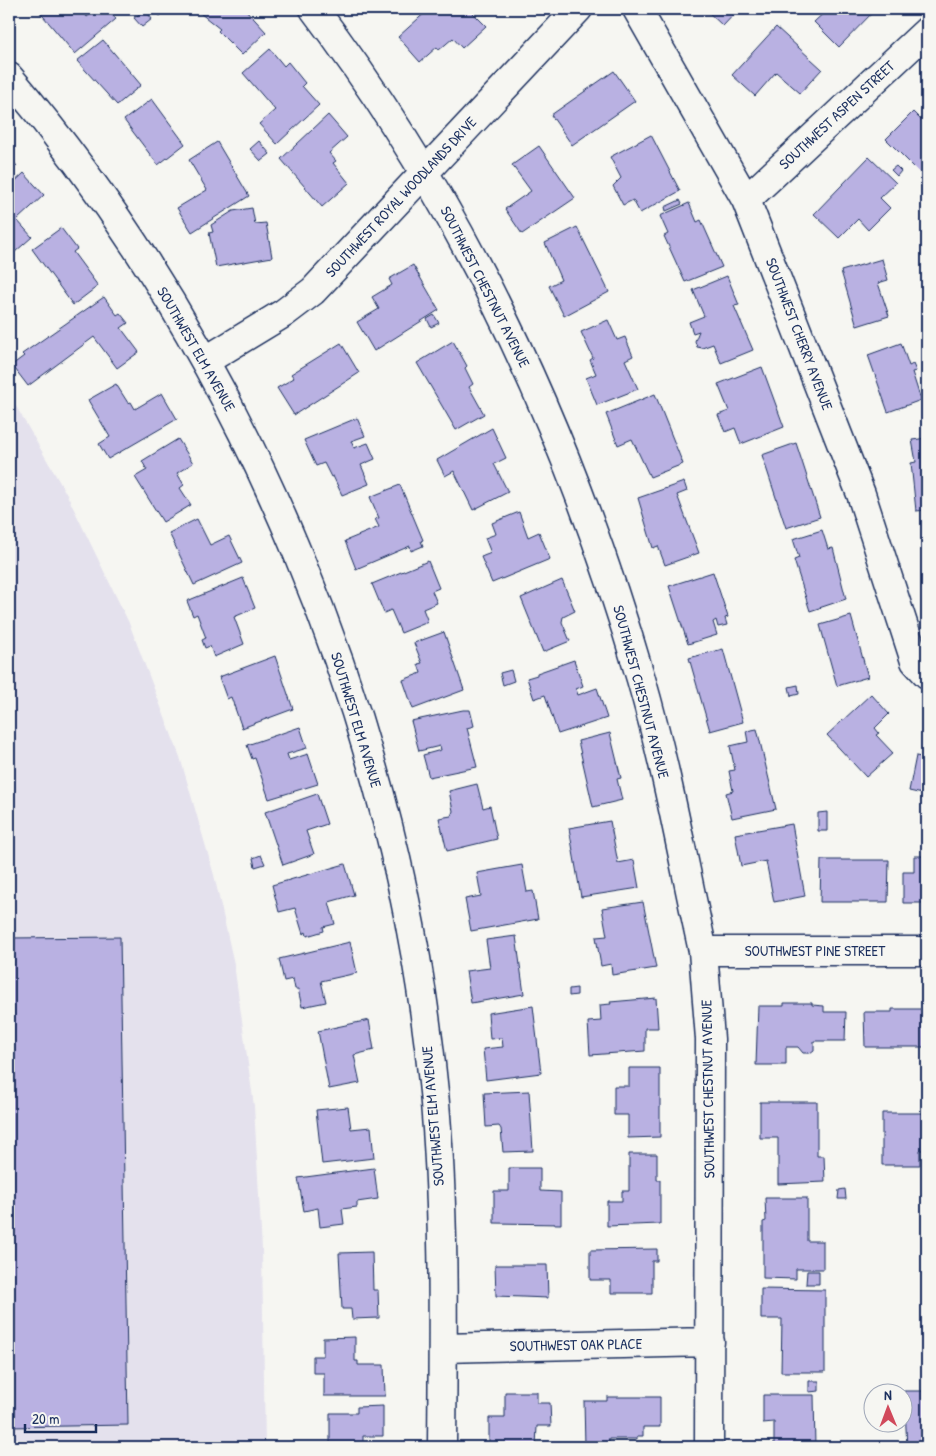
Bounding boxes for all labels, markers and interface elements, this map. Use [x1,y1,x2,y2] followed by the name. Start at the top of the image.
[774,55,900,174] street label: SOUTHWEST ASPEN STREET
[320,111,481,282] street label: SOUTHWEST ROYAL WOODLANDS DRIVE
[436,202,535,371] street label: SOUTHWEST CHESTNUT AVENUE
[761,255,838,413] street label: SOUTHWEST CHERRY AVENUE
[152,283,241,415] street label: SOUTHWEST ELM AVENUE
[608,603,675,781] street label: SOUTHWEST CHESTNUT AVENUE
[326,650,387,790] street label: SOUTHWEST ELM AVENUE
[745,940,886,961] street label: SOUTHWEST PINE STREET
[695,999,720,1178] street label: SOUTHWEST CHESTNUT AVENUE
[416,1045,449,1187] street label: SOUTHWEST ELM AVENUE
[509,1333,643,1356] street label: SOUTHWEST OAK PLACE
[864,1384,914,1434] north arrow
[884,1385,892,1404] text: N
[25,1401,96,1433] scale bar
[32,1408,59,1429] text: 20 m

